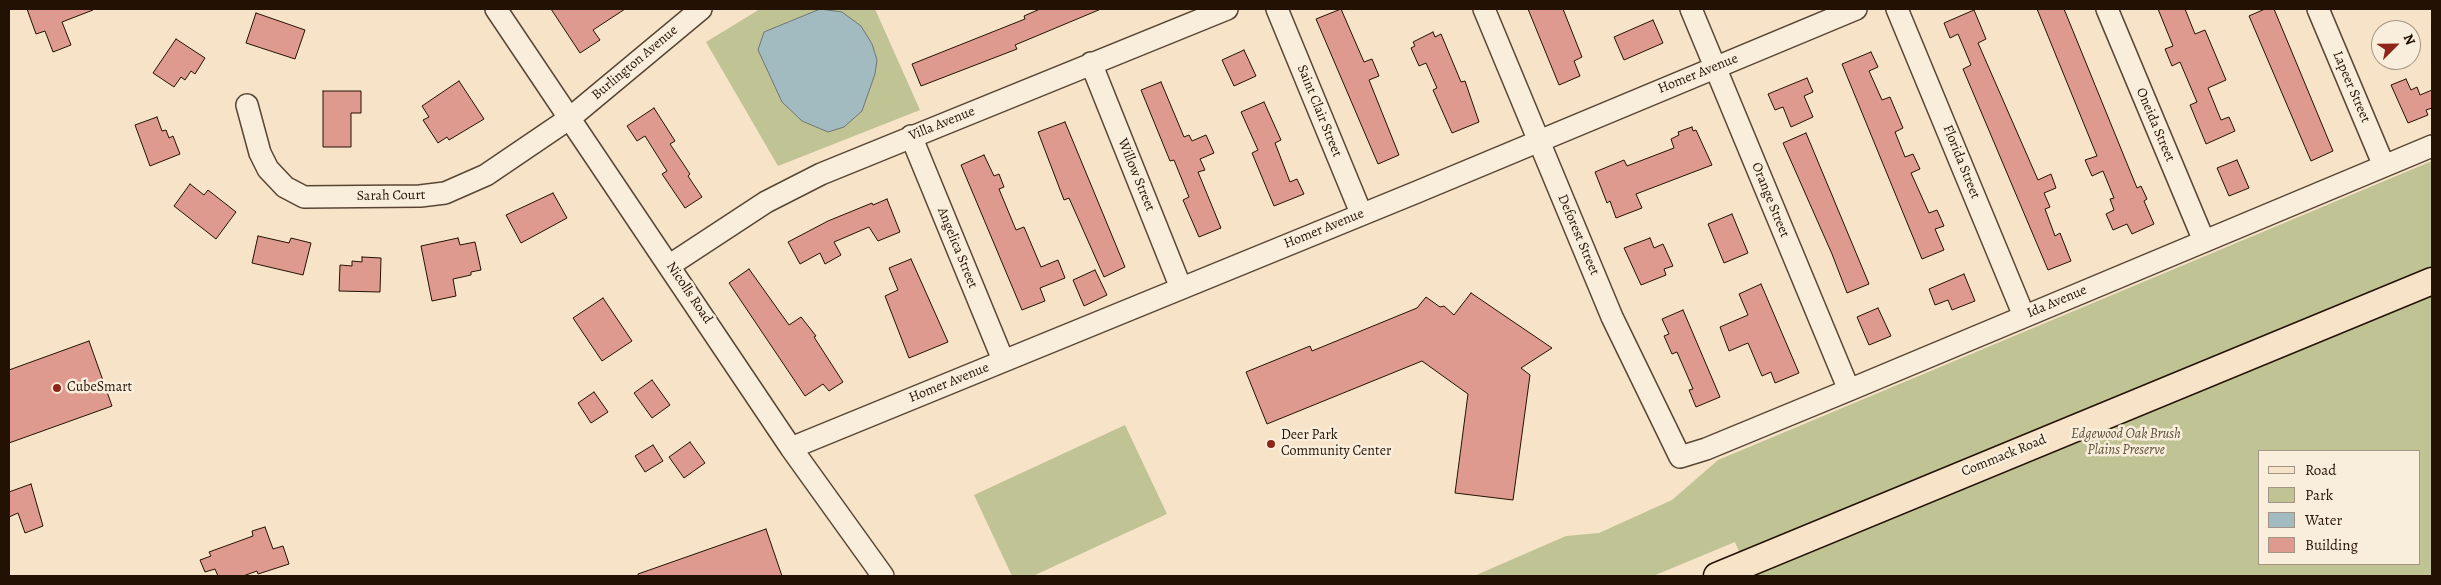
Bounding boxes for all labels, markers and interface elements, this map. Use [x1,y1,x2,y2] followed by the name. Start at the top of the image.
[2371,20,2421,70] north arrow
[589,22,681,104] street label: Burlington Avenue
[2399,31,2420,48] text: N
[2328,49,2374,125] street label: Lapeer Street
[1655,50,1741,98] street label: Homer Avenue
[1293,62,1345,160] street label: Saint Clair Street
[2132,85,2178,165] street label: Oneida Street
[907,103,977,145] street label: Villa Avenue
[1939,123,1983,201] street label: Florida Street
[1114,136,1158,214] street label: Willow Street
[1747,160,1793,240] street label: Orange Street
[357,187,425,205] street label: Sarah Court
[1553,192,1603,278] street label: Deforest Street
[933,205,981,291] street label: Angelica Street
[1281,205,1367,253] street label: Homer Avenue
[662,259,716,327] street label: Nicolls Road
[2025,282,2089,322] street label: Ida Avenue
[906,359,992,407] street label: Homer Avenue
[67,380,132,396] place label: CubeSmart
[51,382,63,394] marker: CubeSmart
[2071,427,2181,460] park label: Edgewood Oak Brush Plains Preserve
[1281,428,1391,461] place label: Deer Park Community Center
[1959,431,2049,481] street label: Commack Road
[1265,438,1277,450] marker: Deer Park Community Center
[2258,450,2421,565] legend
[2305,460,2336,480] text: Road
[2305,485,2333,505] text: Park
[2305,510,2342,530] text: Water
[2305,535,2358,555] text: Building

